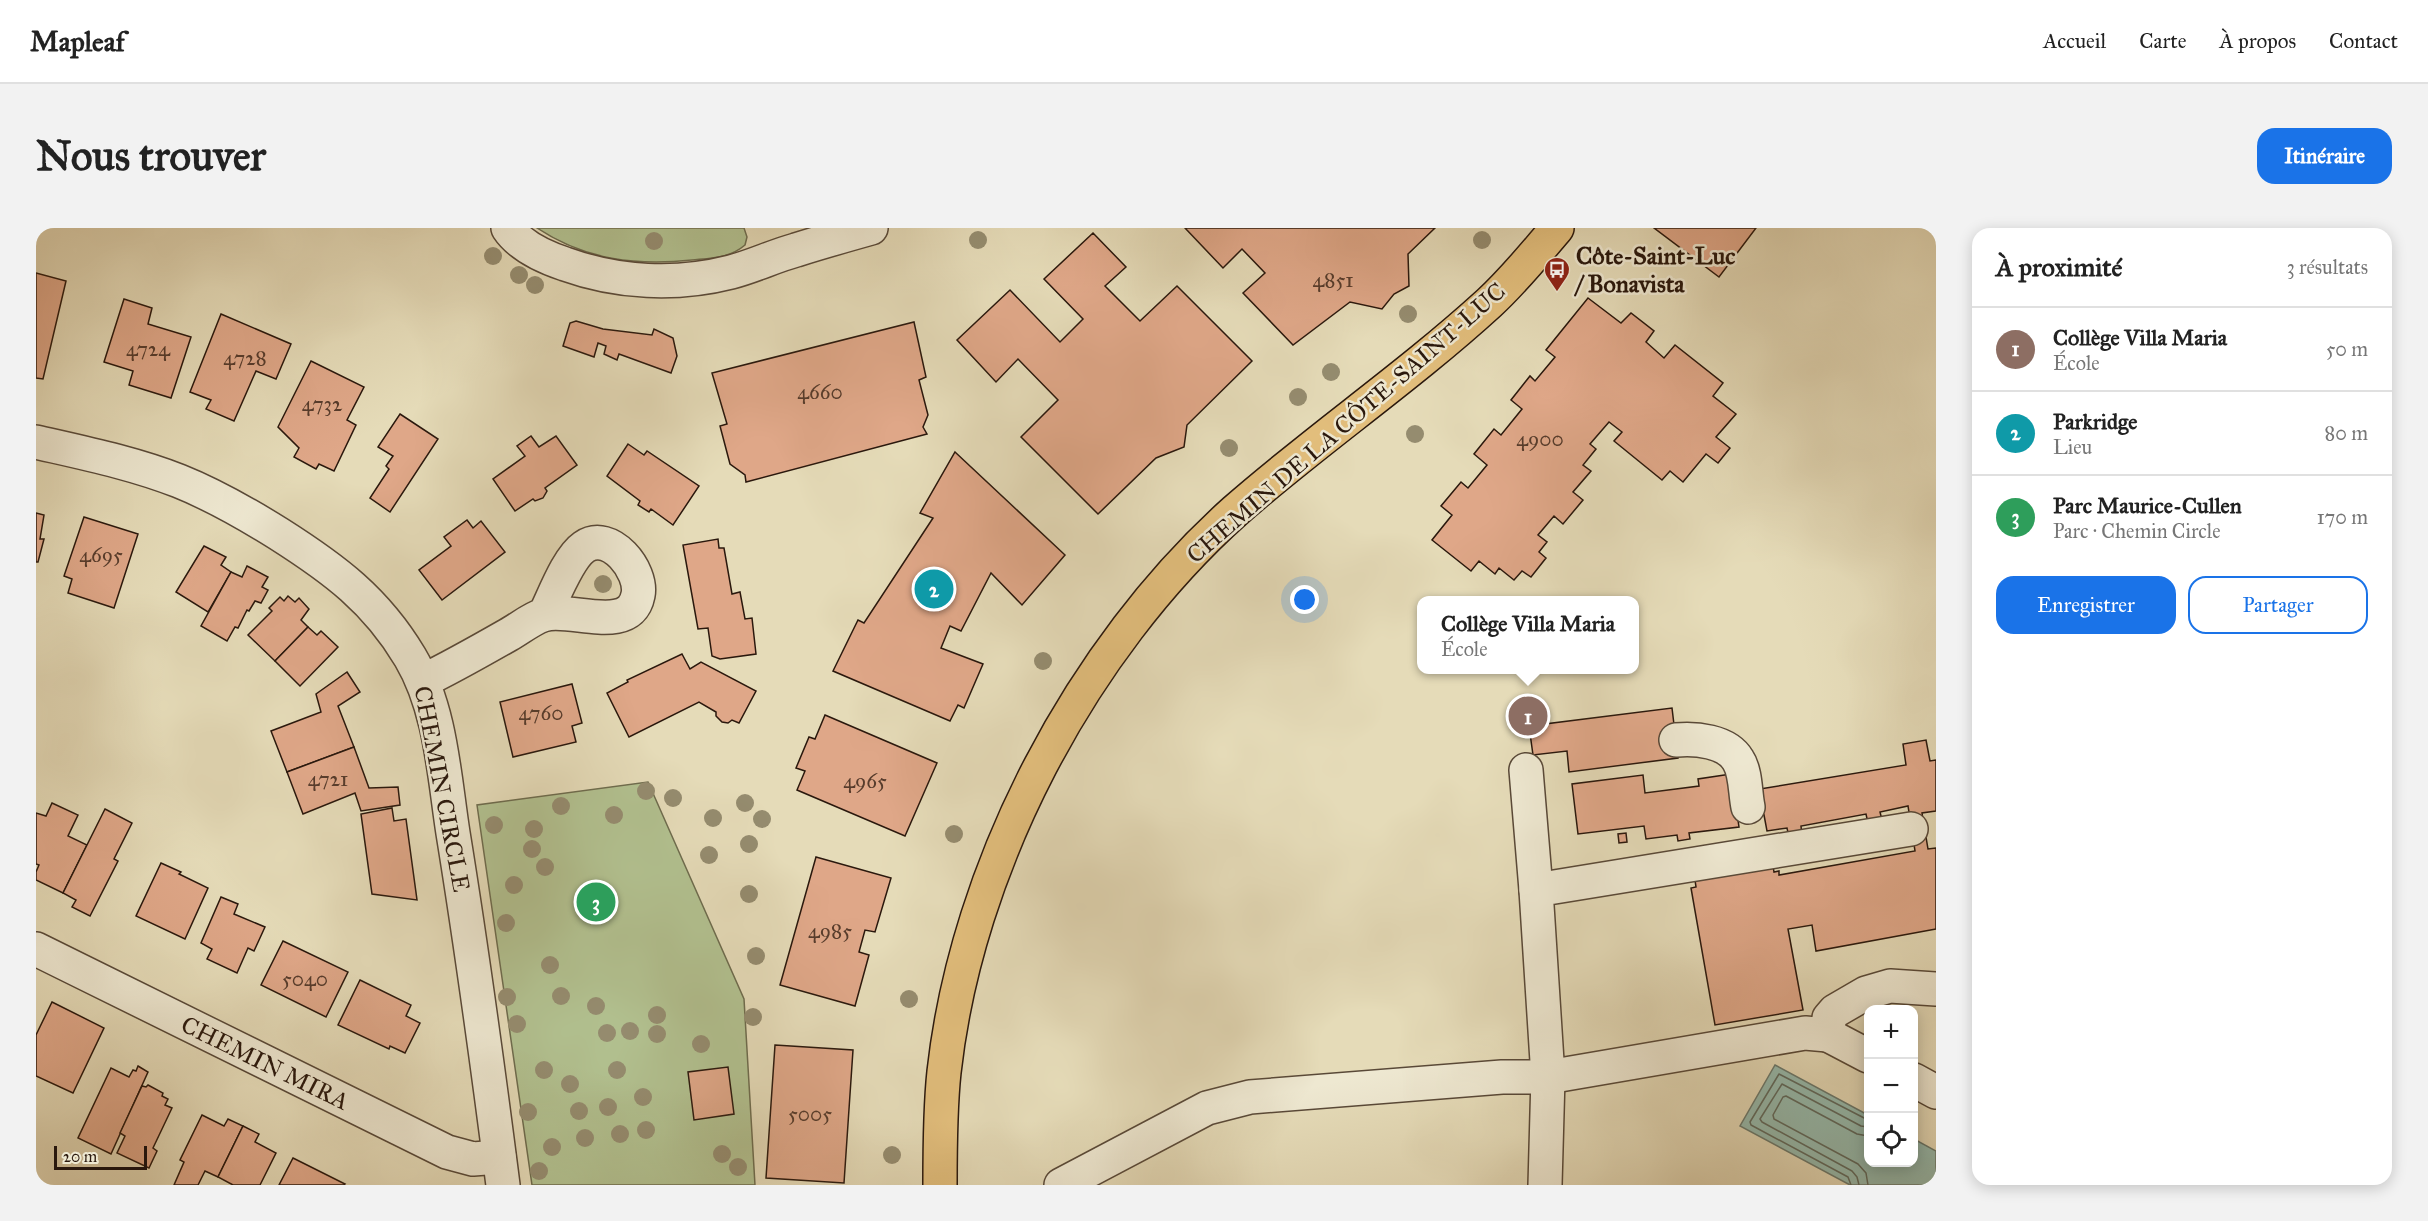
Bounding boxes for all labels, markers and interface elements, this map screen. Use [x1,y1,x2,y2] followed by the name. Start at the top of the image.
[30,24,125,59] text: Mapleaf
[2043,28,2106,54] text: Accueil
[2139,28,2187,54] text: Carte
[2220,28,2296,54] text: À propos
[2329,28,2398,54] text: Contact
[2257,128,2392,184] button: Itinéraire
[36,130,266,182] text: Nous trouver
[1574,241,1735,299] place label: Côte-Saint-Luc / Bonavista
[1996,251,2122,283] text: À proximité
[1542,255,1572,293] bus stop icon: Côte-Saint-Luc / Bonavista
[2287,255,2368,279] text: 3 résultats
[1313,267,1353,293] house number: 4851
[1180,276,1512,570] street label: CHEMIN DE LA CÔTE-SAINT-LUC
[2053,324,2227,351] text: Collège Villa Maria
[126,336,171,362] house number: 4724
[2012,337,2019,361] text: 1
[2326,337,2368,361] text: 50 m
[223,345,267,371] house number: 4728
[2053,351,2100,375] text: École
[797,379,843,405] house number: 4660
[302,391,343,417] house number: 4732
[2053,408,2137,435] text: Parkridge
[2011,421,2020,445] text: 2
[2325,421,2368,445] text: 80 m
[1516,426,1564,452] house number: 4900
[2053,435,2092,459] text: Lieu
[2053,492,2242,519] text: Parc Maurice-Cullen
[2012,505,2020,529] text: 3
[2317,505,2368,529] text: 170 m
[2053,519,2220,543] text: Parc · Chemin Circle
[79,542,123,568] house number: 4695
[914,566,954,612] pin: 2
[1996,576,2176,634] button: Enregistrer
[2188,576,2368,634] button: Partager
[1290,585,1319,614] your location
[1417,596,1639,674] popup
[1441,610,1615,637] text: Collège Villa Maria
[1441,637,1488,661] text: École
[407,683,477,895] street label: CHEMIN CIRCLE
[1508,694,1548,738] pin: 1
[519,700,563,726] house number: 4760
[308,766,348,792] house number: 4721
[843,768,887,794] house number: 4965
[576,880,616,924] pin: 3
[808,918,852,944] house number: 4985
[282,966,328,992] house number: 5040
[1864,1005,1918,1167] map controls
[1864,1005,1918,1059] button: +
[176,1009,354,1117] street label: CHEMIN MIRA
[1864,1059,1918,1113] button: −
[788,1101,832,1127] house number: 5005
[1864,1113,1918,1167] button: locate
[54,1143,147,1170] scale bar
[63,1147,97,1166] text: 20 m

